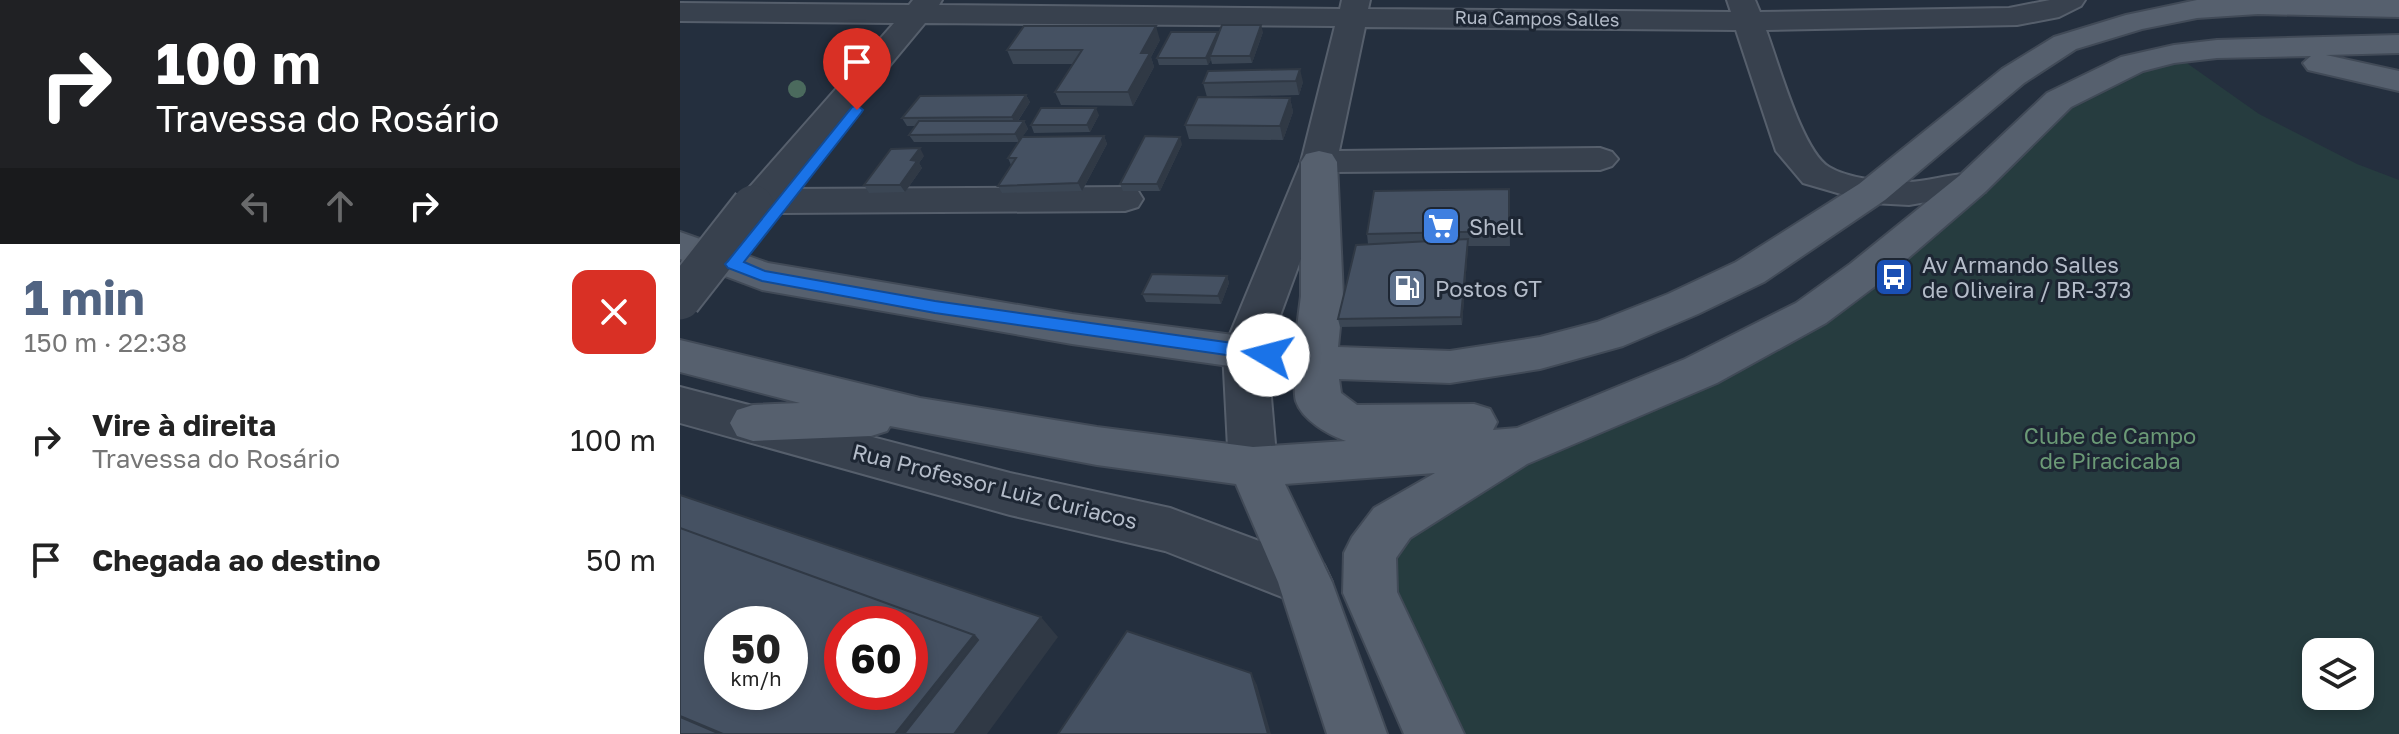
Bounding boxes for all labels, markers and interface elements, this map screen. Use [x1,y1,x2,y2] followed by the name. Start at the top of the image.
[1454,6,1620,30] street label: Rua Campos Salles
[823,28,891,110] pin
[156,29,321,96] text: 100 m
[24,32,128,136] icon: right
[835,40,879,84] icon: arrive
[156,97,499,140] text: Travessa do Rosário
[234,184,278,228] icon: left
[318,184,362,228] icon: ahead
[402,184,446,228] icon: right
[1420,205,1462,247] supermarket icon: Shell
[1469,213,1523,240] place label: Shell
[1922,251,2131,303] place label: Av Armando Salles de Oliveira / BR-373
[1873,256,1915,298] bus stop icon: Av Armando Salles de Oliveira / BR-373
[1386,267,1428,309] fuel station icon: Postos GT
[24,268,145,326] text: 1 min
[572,270,656,354] button: close
[1435,275,1542,302] place label: Postos GT
[1226,313,1310,397] position arrow
[24,327,187,358] text: 150 m · 22:38
[92,407,276,443] text: Vire à direita
[24,418,68,462] icon: right
[570,422,656,458] text: 100 m
[2024,422,2196,474] park label: Clube de Campo de Piracicaba
[850,437,1140,535] street label: Rua Professor Luiz Curiacos
[92,443,340,474] text: Travessa do Rosário
[24,538,68,582] icon: arrive
[92,542,380,578] text: Chegada ao destino
[586,542,656,578] text: 50 m
[824,606,928,710] speed limit sign: 60
[731,624,781,672] text: 50
[2302,638,2374,710] map controls
[2302,638,2374,710] button: layers
[731,666,781,690] text: km/h

